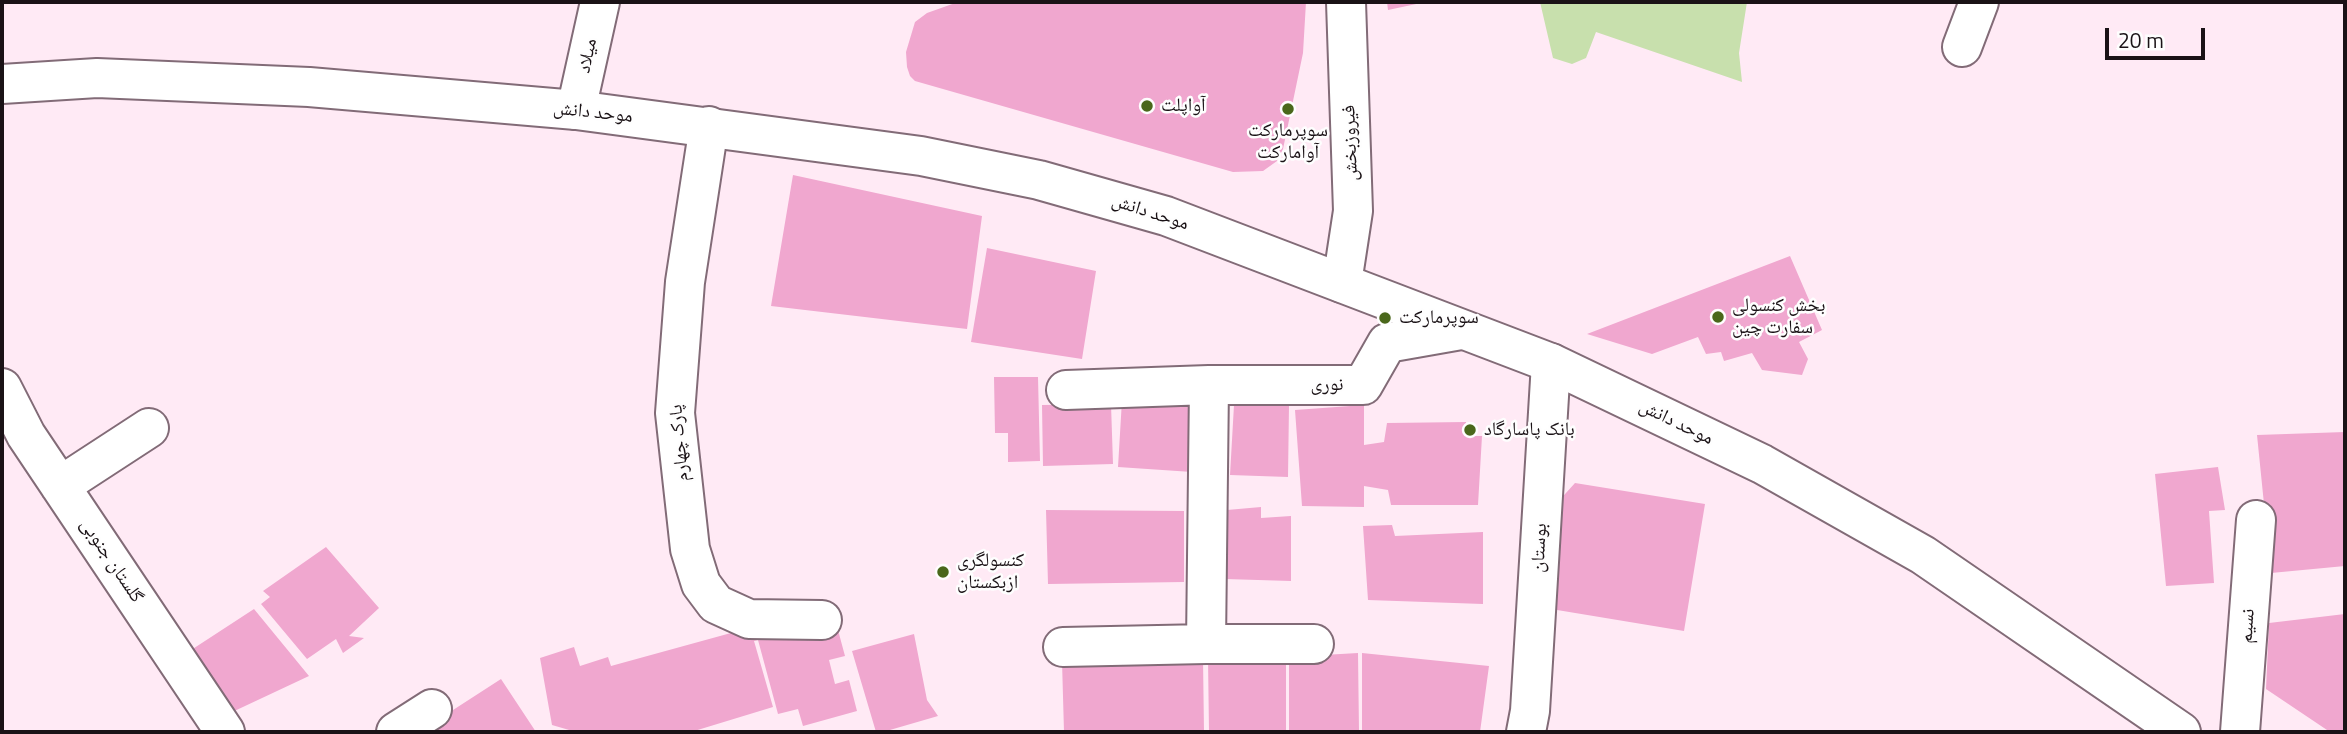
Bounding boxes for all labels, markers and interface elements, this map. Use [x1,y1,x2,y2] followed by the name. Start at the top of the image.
[2109,14,2209,58] scale bar
[2118,24,2164,56] text: 20 m
[573,37,603,75] street label: میلاد
[1161,95,1206,117] place label: آواپلت
[552,97,634,129] street label: موحد دانش
[1139,98,1155,114] marker: آواپلت
[1280,101,1296,117] marker: سوپرمارکت آوامارکت
[1338,105,1364,181] street label: فیروزبخش
[1248,120,1328,164] place label: سوپرمارکت آوامارکت
[1109,190,1191,236] street label: موحد دانش
[1732,295,1825,339] place label: بخش کنسولی سفارت چین
[1399,307,1479,329] place label: سوپرمارکت
[1710,309,1726,325] marker: بخش کنسولی سفارت چین
[1377,310,1393,326] marker: سوپرمارکت
[1310,374,1344,396] street label: نوری
[1635,395,1717,451] street label: موحد دانش
[665,403,695,483] street label: پارک چهارم
[1484,419,1575,441] place label: بانک پاسارگاد
[1462,422,1478,438] marker: بانک پاسارگاد
[74,514,148,608] street label: گلستان جنوبی
[1527,523,1553,573] street label: بوستان
[957,550,1024,594] place label: کنسولگری ازبکستان
[935,564,951,580] marker: کنسولگری ازبکستان
[2235,608,2261,644] street label: نسیم

